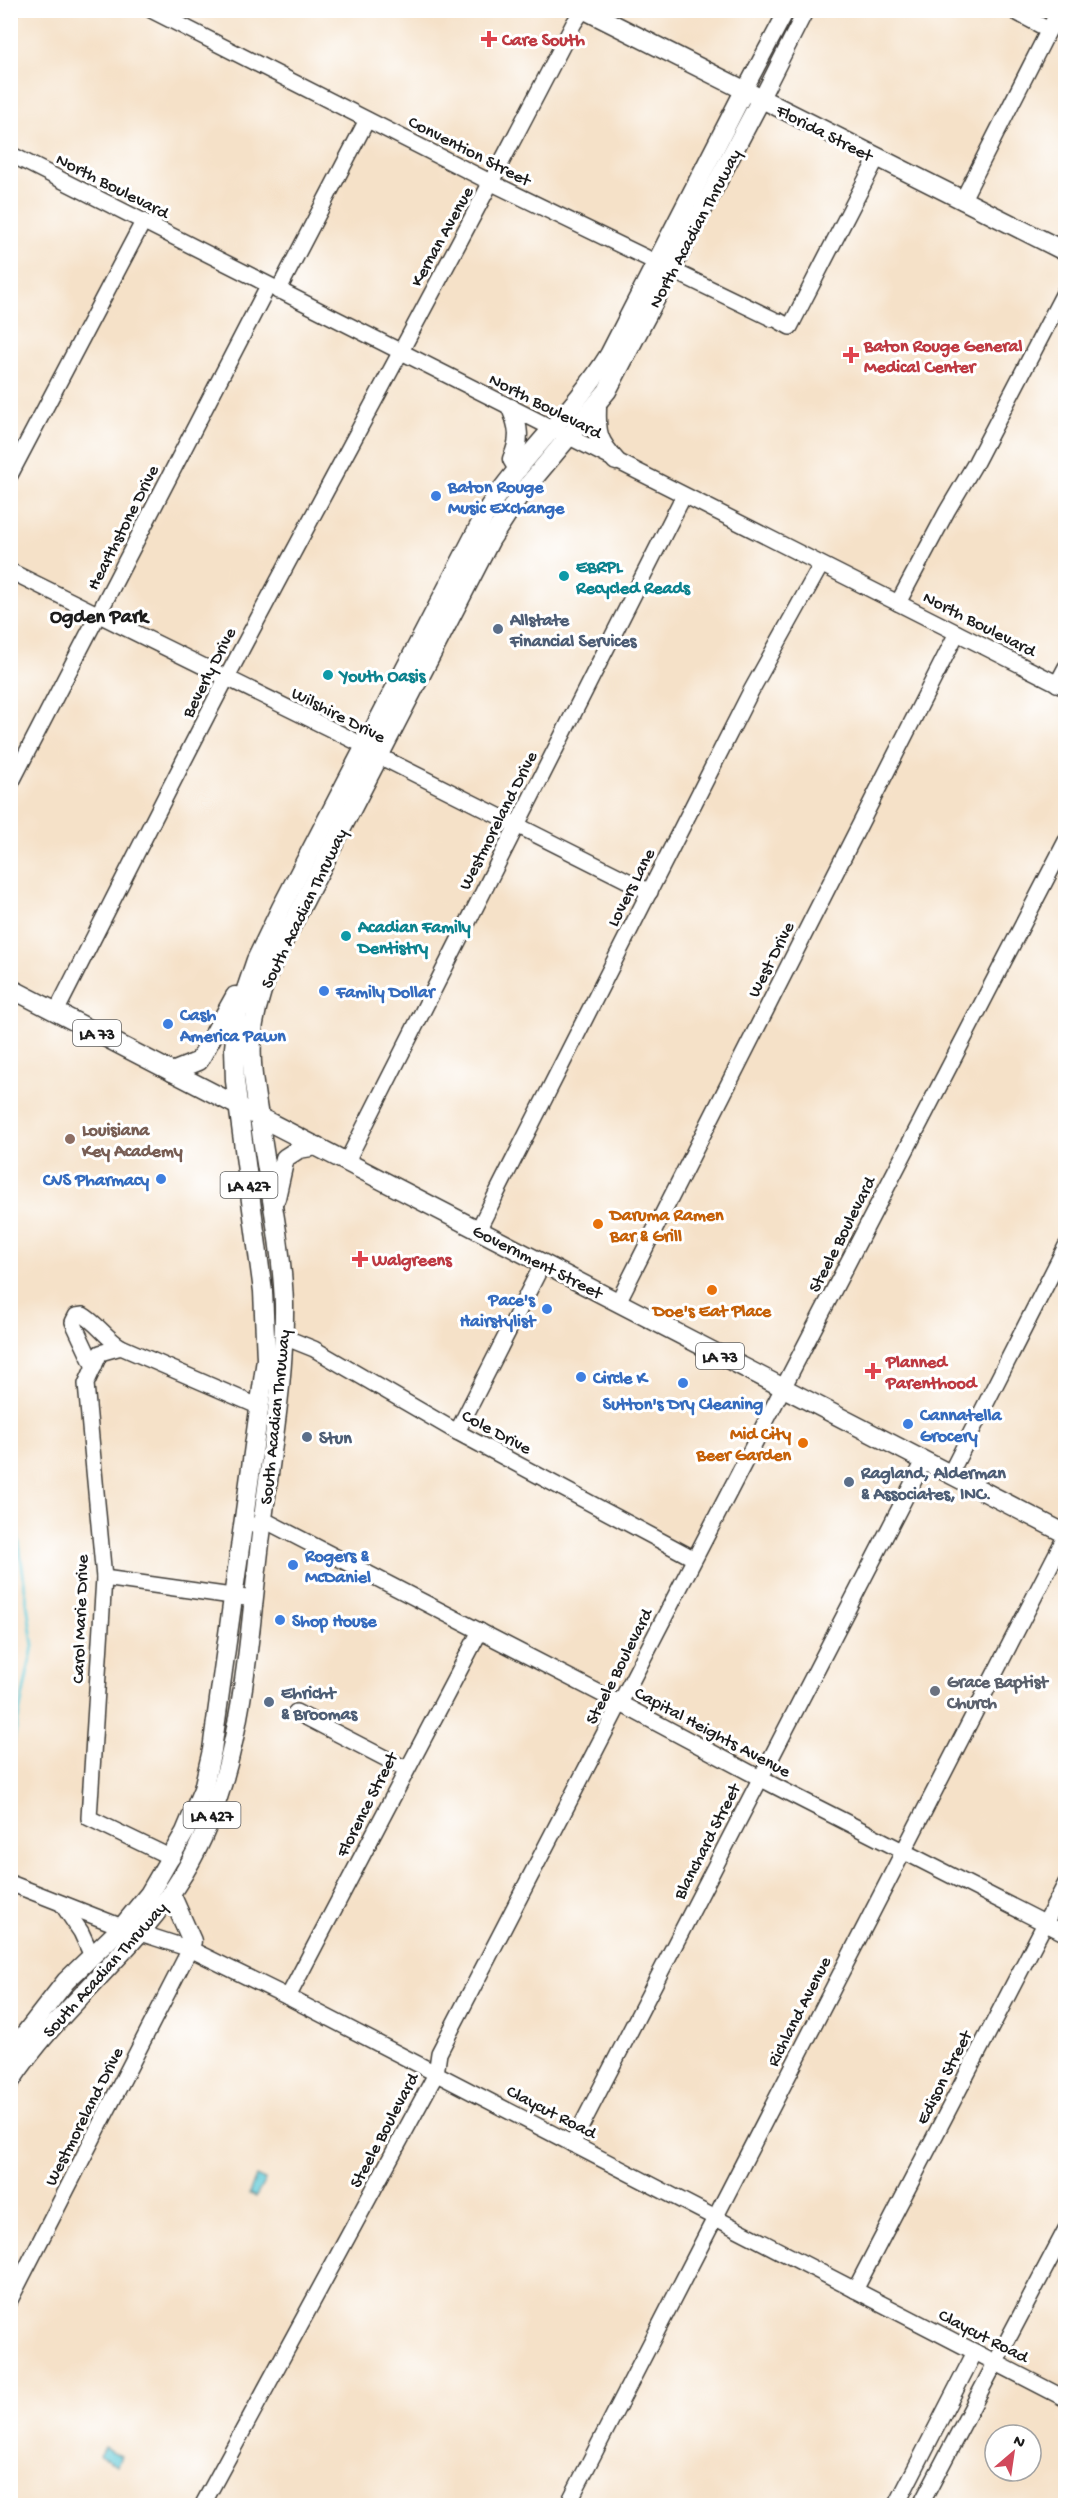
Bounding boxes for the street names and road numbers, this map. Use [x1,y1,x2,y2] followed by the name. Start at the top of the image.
[771,100,877,168] street label: Florida Street
[404,112,535,193] street label: Convention Street
[645,146,747,312] street label: North Acadian Thruway
[52,150,173,225] street label: North Boulevard
[407,183,480,291] street label: Kernan Avenue
[485,370,606,445] street label: North Boulevard
[84,461,165,594] street label: Hearthstone Drive
[919,588,1040,663] street label: North Boulevard
[178,624,242,723] street label: Beverly Drive
[287,684,389,749] street label: Wilshire Drive
[455,748,544,894] street label: Westmoreland Drive
[257,825,353,993] street label: South Acadian Thruway
[604,845,661,931] street label: Lovers Lane
[744,918,801,1001] street label: West Drive
[73,1020,121,1046] road number: LA 73
[220,1172,278,1198] road number: LA 427
[805,1173,882,1296] street label: Steele Boulevard
[468,1221,607,1306] street label: Government Street
[257,1329,296,1506] street label: South Acadian Thruway
[696,1343,744,1369] road number: LA 73
[457,1406,535,1461] street label: Cole Drive
[69,1553,94,1684] street label: Carol Marie Drive
[582,1605,659,1728] street label: Steele Boulevard
[630,1683,794,1784] street label: Capital Heights Avenue
[332,1748,404,1862] street label: Florence Street
[670,1779,747,1904] street label: Blanchard Street
[184,1802,240,1828] road number: LA 427
[39,1898,173,2043] street label: South Acadian Thruway
[764,1953,837,2071] street label: Richland Avenue
[913,2026,979,2129] street label: Edison Street
[41,2044,130,2190] street label: Westmoreland Drive
[346,2069,425,2192] street label: Steele Boulevard
[502,2082,601,2146] street label: Claycut Road
[934,2306,1033,2370] street label: Claycut Road

